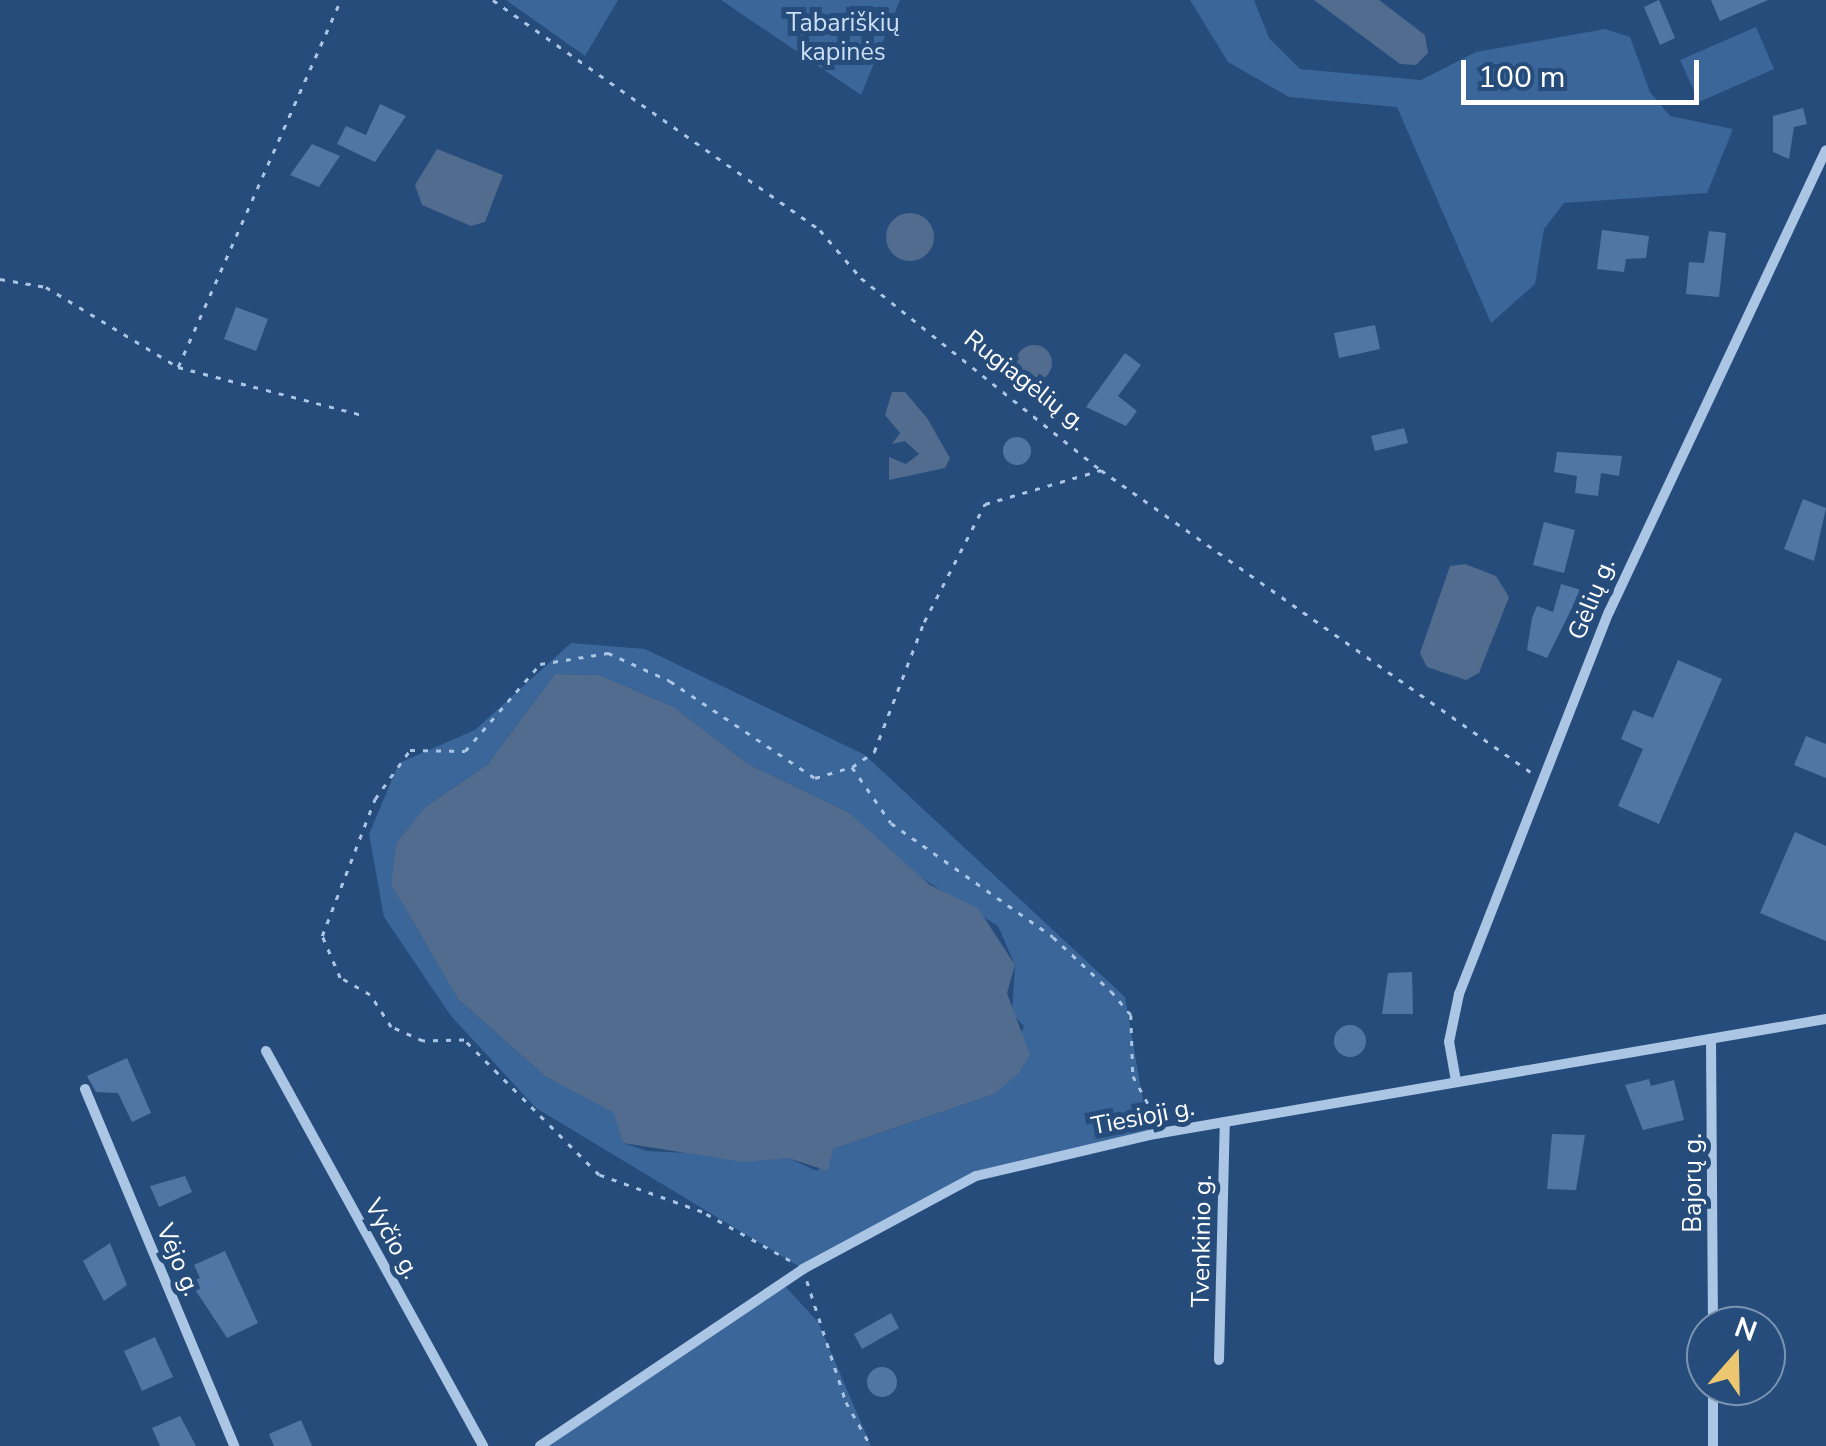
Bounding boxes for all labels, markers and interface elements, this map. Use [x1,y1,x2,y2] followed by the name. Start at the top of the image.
[786,9,900,68] park label: Tabariškių kapinės
[1466,40,1704,102] scale bar
[1478,57,1565,98] text: 100 m
[958,324,1092,438] street label: Rugiagėlių g.
[1562,554,1622,644] street label: Gėlių g.
[1089,1092,1197,1142] street label: Tiesioji g.
[1678,1133,1708,1233] street label: Bajorų g.
[1186,1174,1218,1308] street label: Tvenkinio g.
[358,1194,426,1284] street label: Vyčio g.
[149,1219,207,1301] street label: Vėjo g.
[1686,1306,1786,1406] north arrow
[1729,1308,1762,1351] text: N

